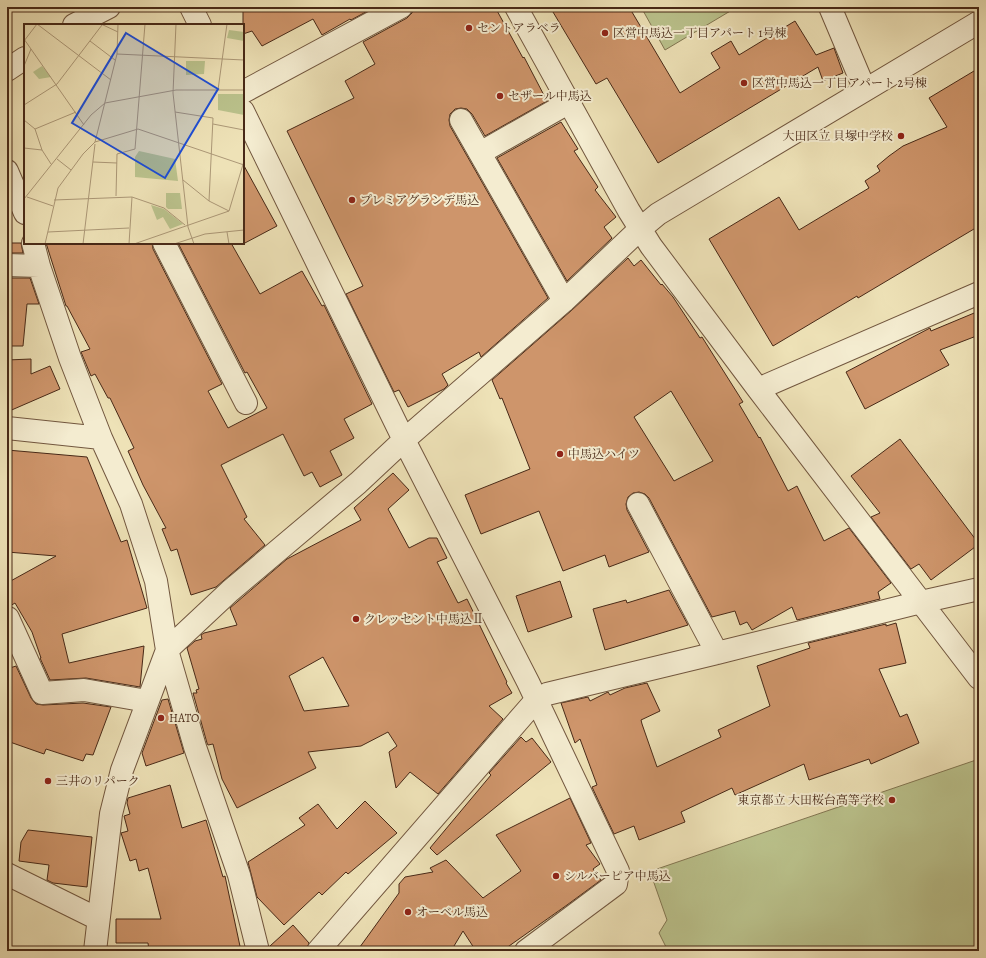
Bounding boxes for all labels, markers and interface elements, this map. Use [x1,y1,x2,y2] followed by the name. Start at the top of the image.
[477,20,561,36] place label: セントアラベラ
[464,23,474,33] marker: セントアラベラ
[24,24,244,244] inset map
[613,25,787,41] place label: 区営中馬込一丁目アパート 1号棟
[600,28,610,38] marker: 区営中馬込一丁目アパート 1号棟
[752,75,927,91] place label: 区営中馬込一丁目アパート 2号棟
[739,78,749,88] marker: 区営中馬込一丁目アパート 2号棟
[508,88,592,104] place label: セザール中馬込
[495,91,505,101] marker: セザール中馬込
[783,128,893,144] place label: 大田区立 貝塚中学校
[896,131,906,141] marker: 大田区立 貝塚中学校
[360,192,479,208] place label: プレミアグランデ馬込
[347,195,357,205] marker: プレミアグランデ馬込
[568,446,640,462] place label: 中馬込ハイツ
[555,449,565,459] marker: 中馬込ハイツ
[364,611,484,627] place label: クレッセント中馬込Ⅱ
[351,614,361,624] marker: クレッセント中馬込Ⅱ
[169,710,199,726] place label: HATO
[156,713,166,723] marker: HATO
[56,773,140,789] place label: 三井のリパーク
[43,776,53,786] marker: 三井のリパーク
[738,792,884,808] place label: 東京都立 大田桜台高等学校
[887,795,897,805] marker: 東京都立 大田桜台高等学校
[564,868,671,884] place label: シルバーピア中馬込
[551,871,561,881] marker: シルバーピア中馬込
[416,904,488,920] place label: オーベル馬込
[403,907,413,917] marker: オーベル馬込

